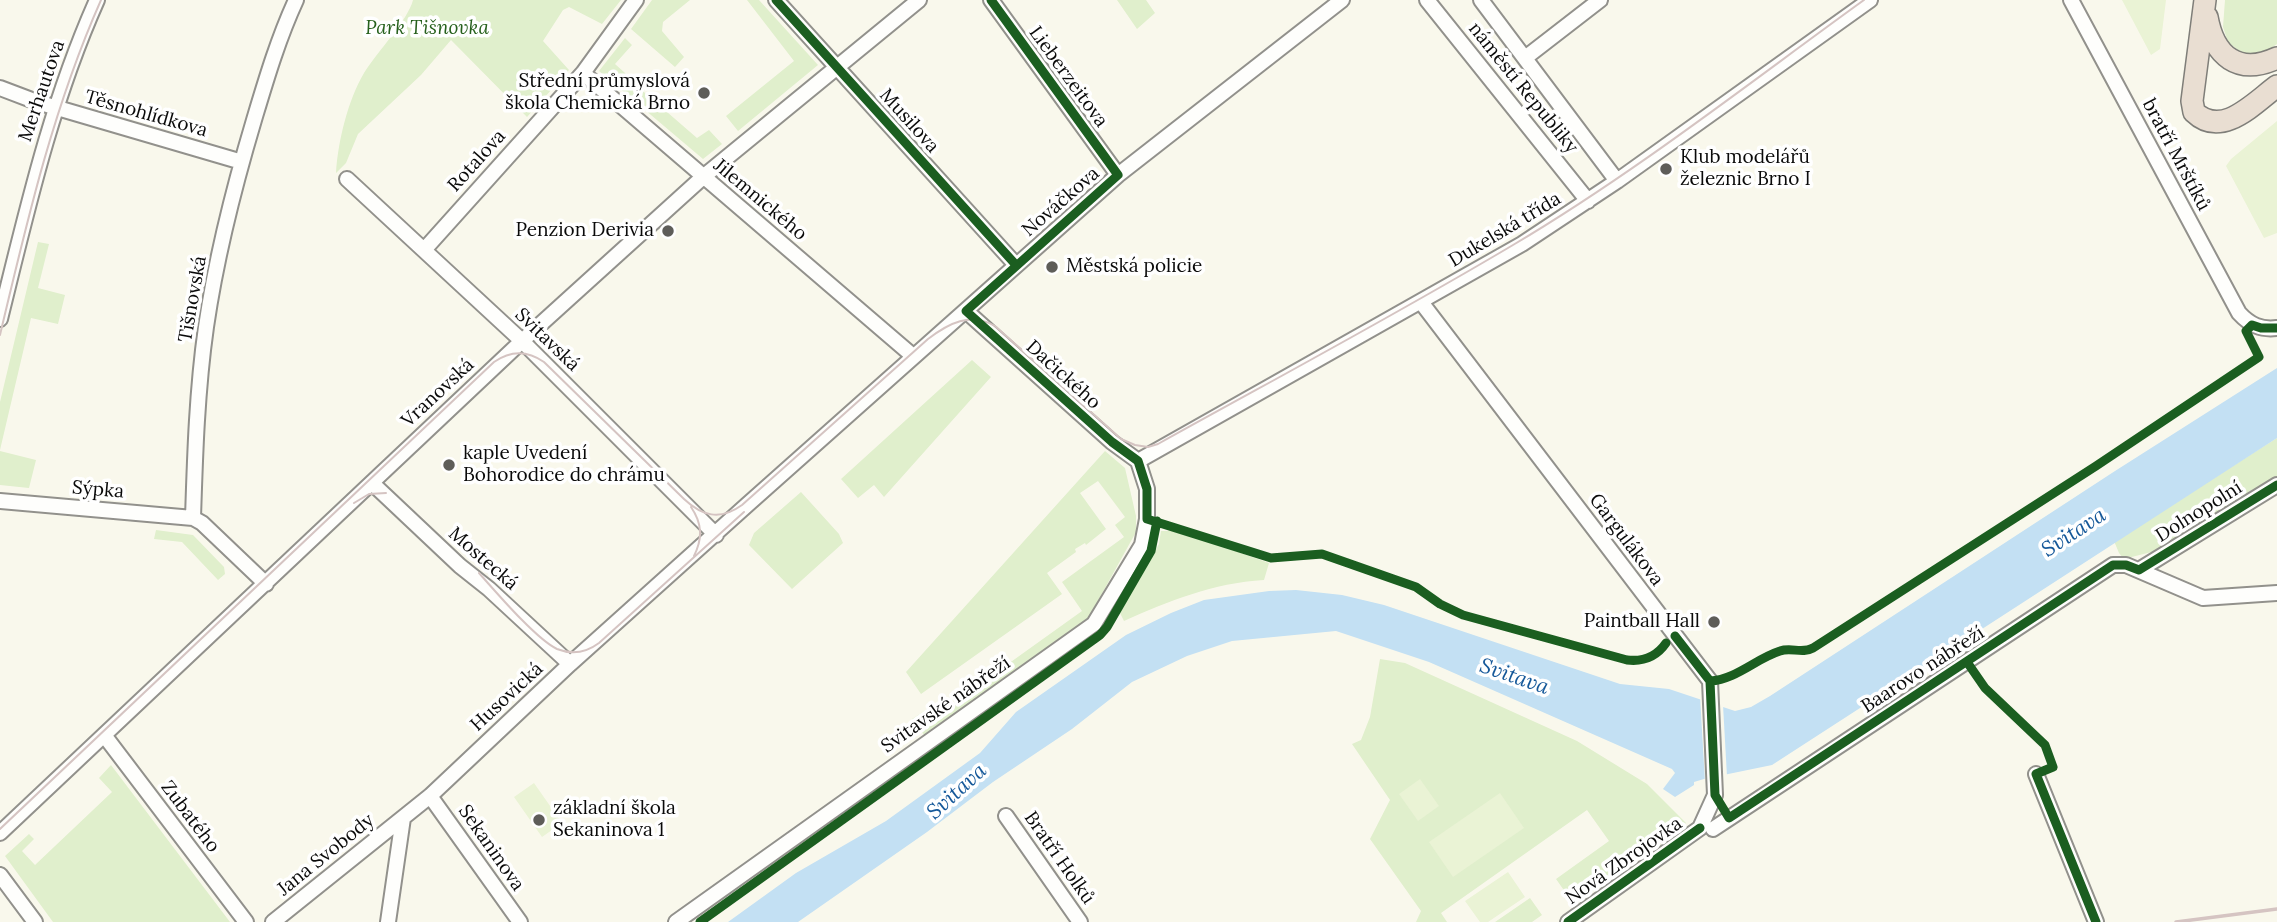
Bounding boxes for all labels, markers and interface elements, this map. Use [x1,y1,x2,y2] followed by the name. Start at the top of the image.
[365,18,489,40] park label: Park Tišnovka
[1463,18,1583,158] street label: náměstí Republiky
[1024,22,1112,132] street label: Lieberzeitova
[14,37,70,145] street label: Merhautova
[505,71,690,115] place label: Střední průmyslová škola Chemická Brno
[874,84,944,158] street label: Musilova
[696,85,712,101] marker: Střední průmyslová škola Chemická Brno
[82,86,210,142] street label: Těsnohlídkova
[2137,95,2215,215] street label: bratří Mrštíků
[443,125,511,197] street label: Rotalova
[1680,147,1811,191] place label: Klub modelářů železnic Brno I
[709,154,811,246] street label: Jilemnického
[1658,161,1674,177] marker: Klub modelářů železnic Brno I
[1018,162,1104,242] street label: Nováčkova
[1445,188,1565,272] street label: Dukelská třída
[515,220,654,242] place label: Penzion Derivia
[660,223,676,239] marker: Penzion Derivia
[174,254,212,344] street label: Tišnovská
[1066,256,1202,278] place label: Městská policie
[1044,259,1060,275] marker: Městská policie
[510,304,584,376] street label: Svitavská
[1021,336,1105,414] street label: Dačického
[397,354,479,432] street label: Vranovská
[463,443,665,487] place label: kaple Uvedení Bohorodice do chrámu
[441,457,457,473] marker: kaple Uvedení Bohorodice do chrámu
[71,476,125,504] street label: Sýpka
[2152,476,2246,548] street label: Dolnopolní
[1584,489,1668,591] street label: Gargulákova
[2037,503,2111,563] water label: Svitava
[443,523,523,595] street label: Mostecká
[1584,611,1700,633] place label: Paintball Hall
[1706,614,1722,630] marker: Paintball Hall
[1857,622,1989,718] street label: Baarovo nábřeží
[877,652,1015,758] street label: Svitavské nábřeží
[1476,653,1552,701] water label: Svitava
[466,658,548,736] street label: Husovická
[922,759,992,825] water label: Svitava
[156,777,224,857] street label: Zubatého
[553,798,676,842] place label: základní škola Sekaninova 1
[453,801,529,895] street label: Sekaninova
[1019,807,1099,909] street label: Bratří Holků
[273,809,379,901] street label: Jana Svobody
[531,812,547,828] marker: základní škola Sekaninova 1
[1561,812,1687,910] street label: Nová Zbrojovka

